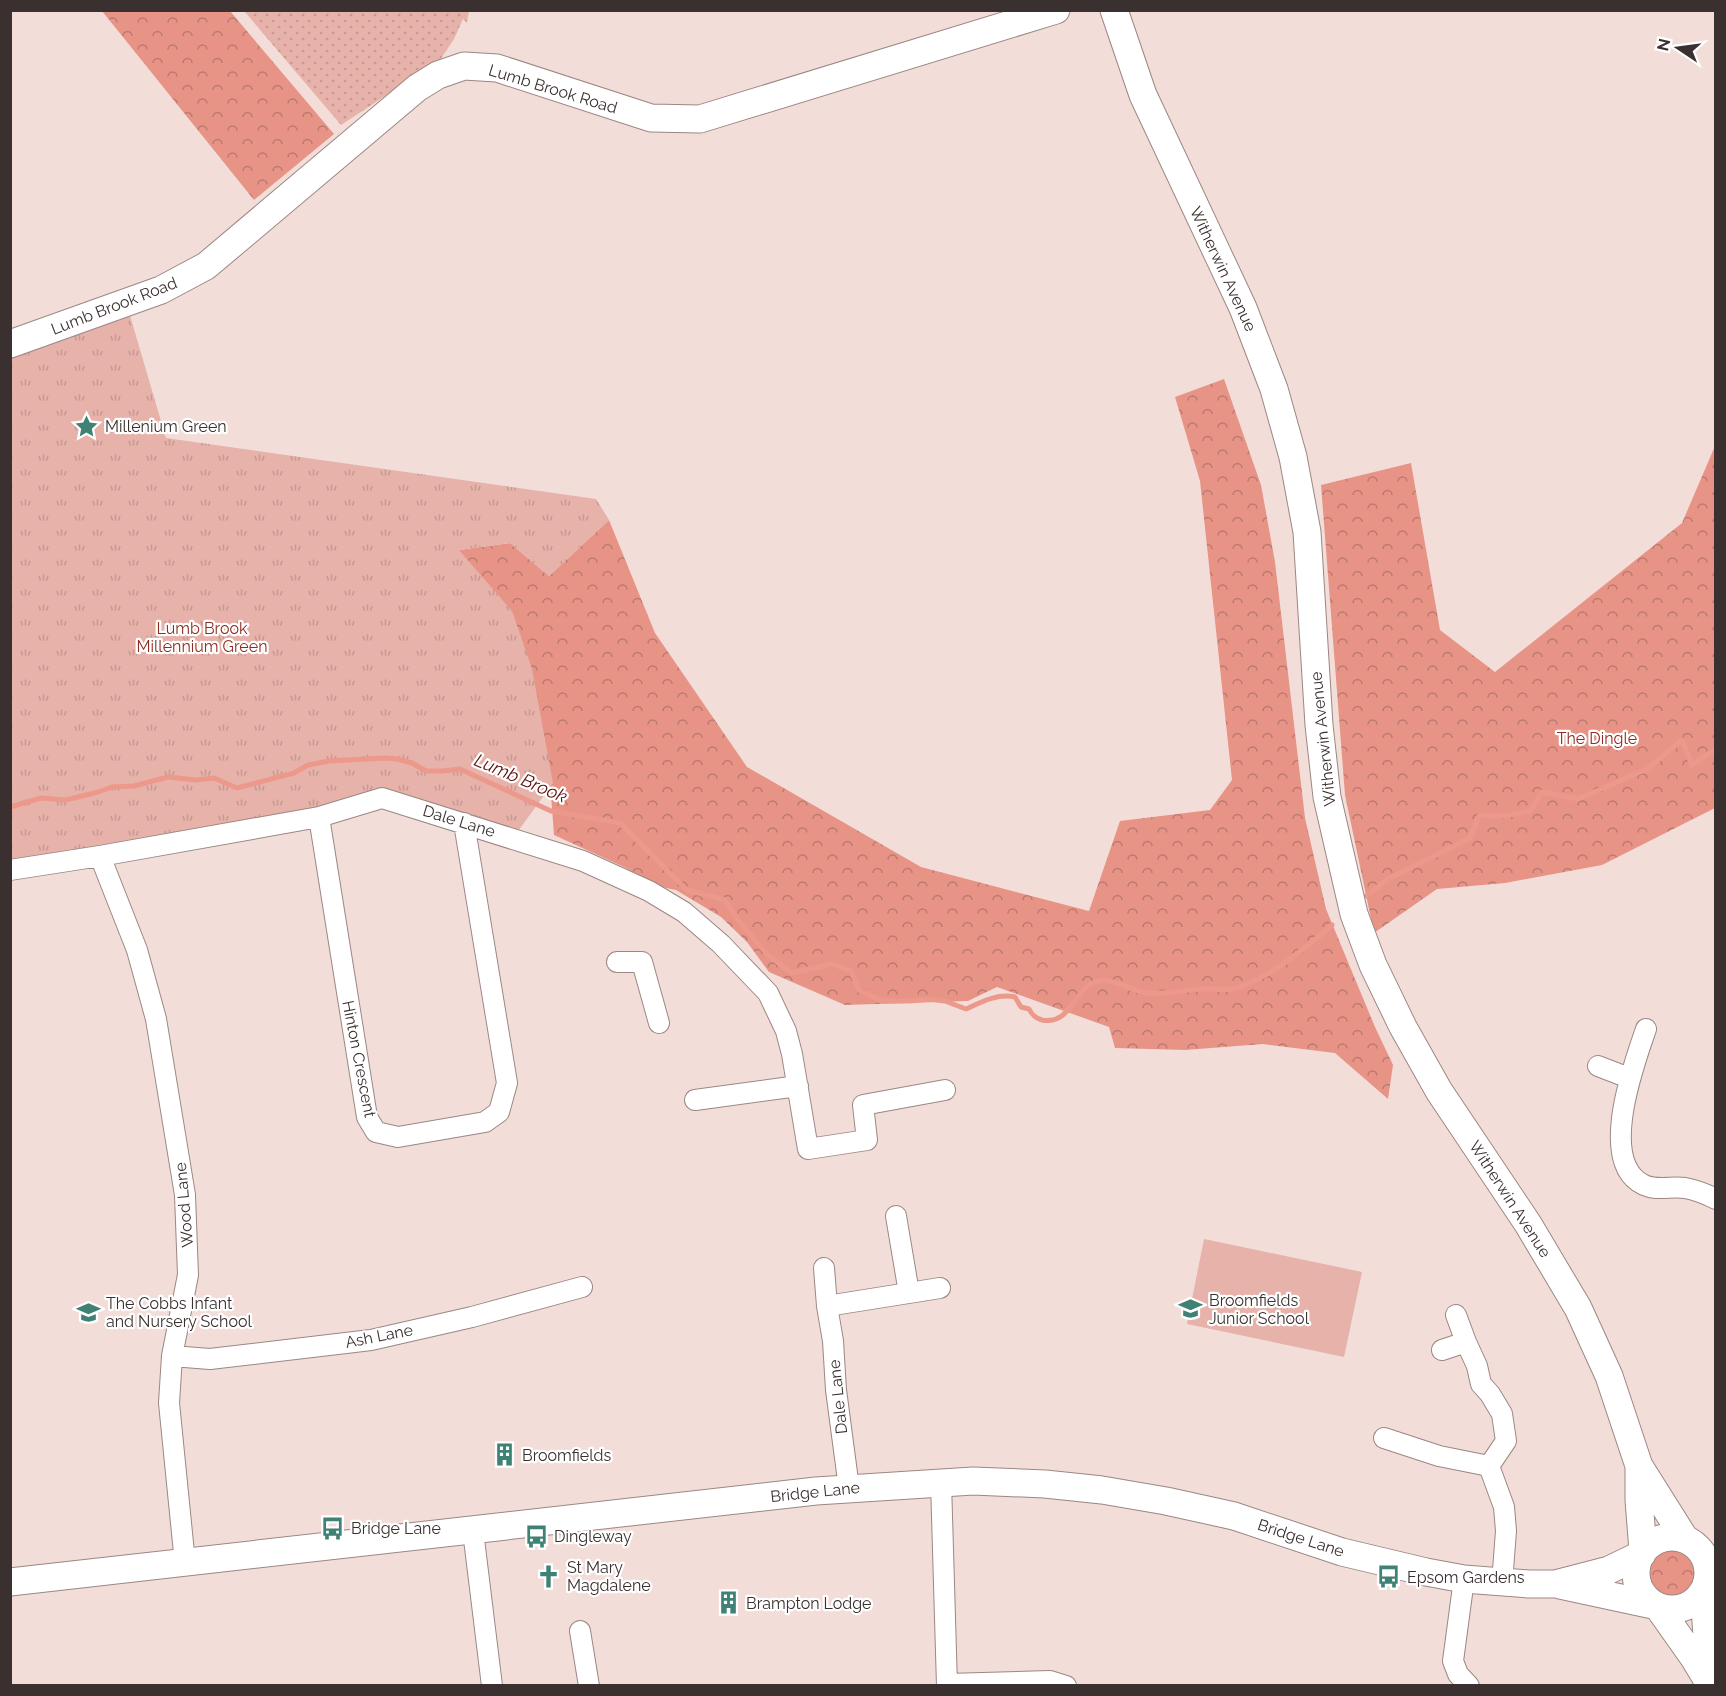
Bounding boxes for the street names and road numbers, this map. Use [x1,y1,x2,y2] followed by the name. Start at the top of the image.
[486,60,620,118] street label: Lumb Brook Road
[1186,204,1260,334] street label: Witherwin Avenue
[48,273,180,339] street label: Lumb Brook Road
[1306,671,1340,807] street label: Witherwin Avenue
[421,801,497,841] street label: Dale Lane
[338,999,380,1120] street label: Hinton Crescent
[1465,1137,1555,1261] street label: Witherwin Avenue
[171,1162,197,1248] street label: Wood Lane
[344,1320,414,1352] street label: Ash Lane
[825,1359,851,1435] street label: Dale Lane
[769,1478,861,1506] street label: Bridge Lane
[1255,1515,1347,1561] street label: Bridge Lane

